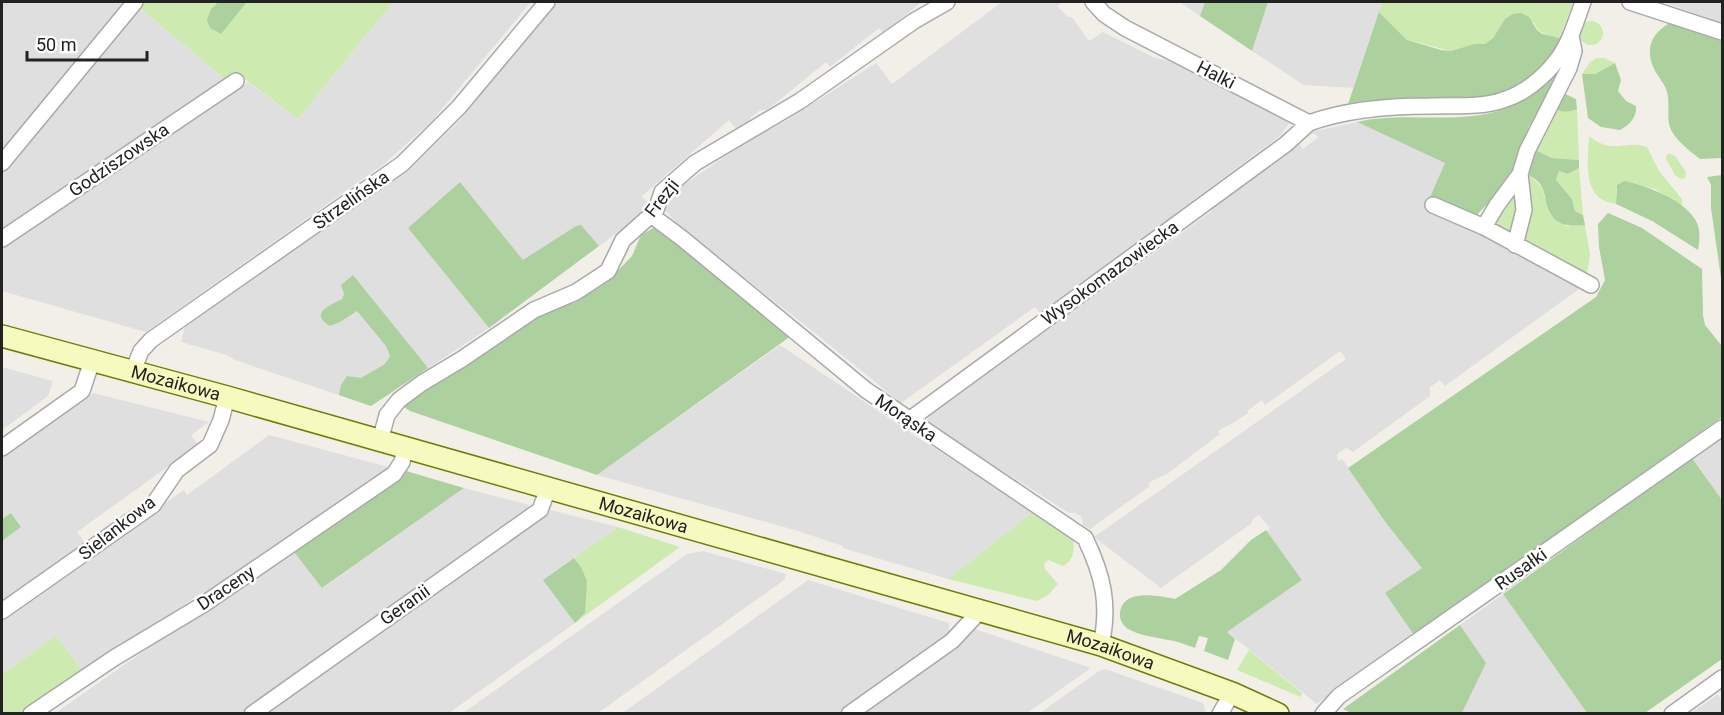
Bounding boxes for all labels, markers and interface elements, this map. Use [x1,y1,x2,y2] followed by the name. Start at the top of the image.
[27,24,147,62] scale bar
[36,34,76,55] text: 50 m
[1193,56,1239,93] street label: Halki
[65,118,173,201] street label: Godziszowska
[309,166,393,233] street label: Strzelińska
[640,174,683,221] street label: Frezji
[1037,216,1182,329] street label: Wysokomazowiecka
[129,360,223,405] street label: Mozaikowa
[872,389,941,446] street label: Morąska
[74,491,159,564] street label: Sielankowa
[597,492,691,537] street label: Mozaikowa
[1491,543,1551,594] street label: Rusałki
[193,561,259,614] street label: Draceny
[376,580,434,629] street label: Geranii
[1064,625,1158,674] street label: Mozaikowa

